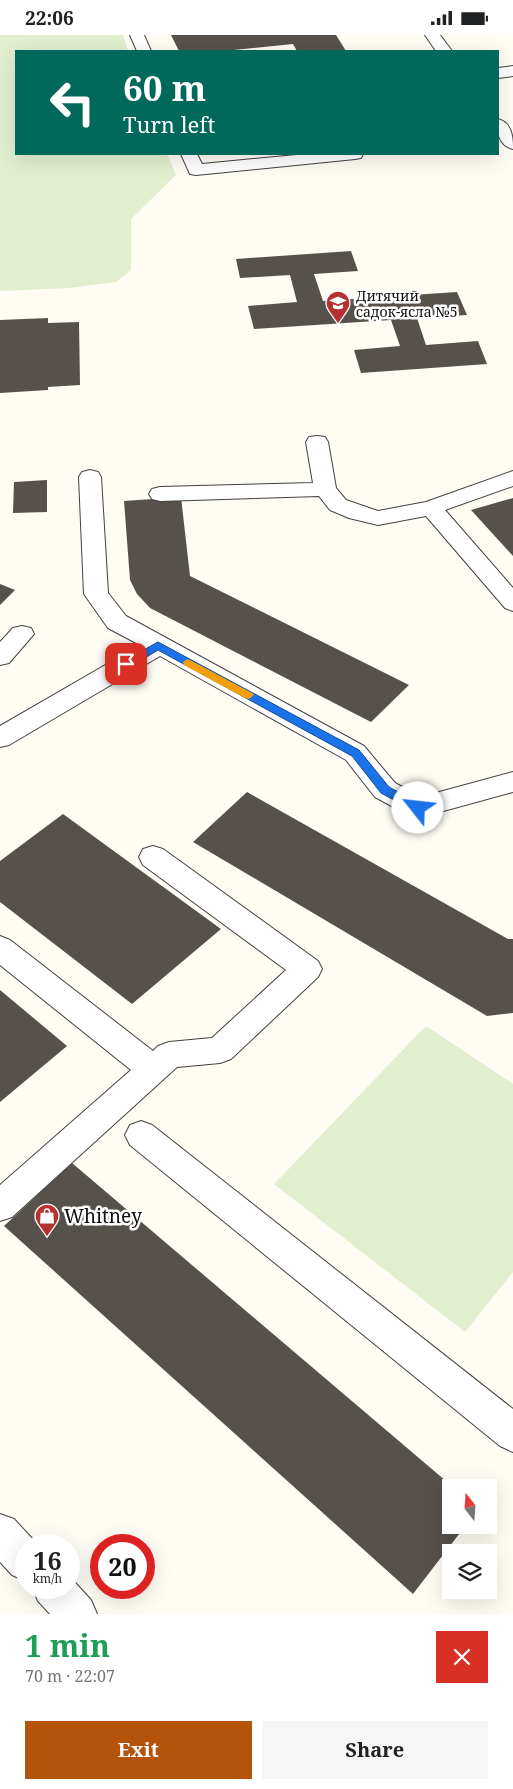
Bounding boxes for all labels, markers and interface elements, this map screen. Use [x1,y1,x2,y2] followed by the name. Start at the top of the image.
[25,5,74,31] text: 22:06
[123,64,206,111] text: 60 m
[40,70,105,135] icon: left
[123,109,215,139] text: Turn left
[356,286,458,321] place label: Дитячий садок-ясла №5
[325,290,351,324] school or university icon: Дитячий садок-ясла №5
[105,643,147,685] pin
[112,650,140,678] icon: arrive
[391,781,443,833] position arrow
[34,1203,60,1237] shop icon: Whitney
[64,1203,142,1229] place label: Whitney
[442,1479,498,1534] north arrow
[442,1479,497,1599] map controls
[90,1534,155,1599] speed limit sign: 20
[33,1543,62,1577] text: 16
[442,1544,497,1599] button: layers
[33,1570,62,1587] text: km/h
[25,1625,110,1666] text: 1 min
[436,1631,488,1683] button: close
[25,1665,115,1687] text: 70 m · 22:07
[25,1721,252,1779] button: Exit
[262,1721,488,1779] button: Share

